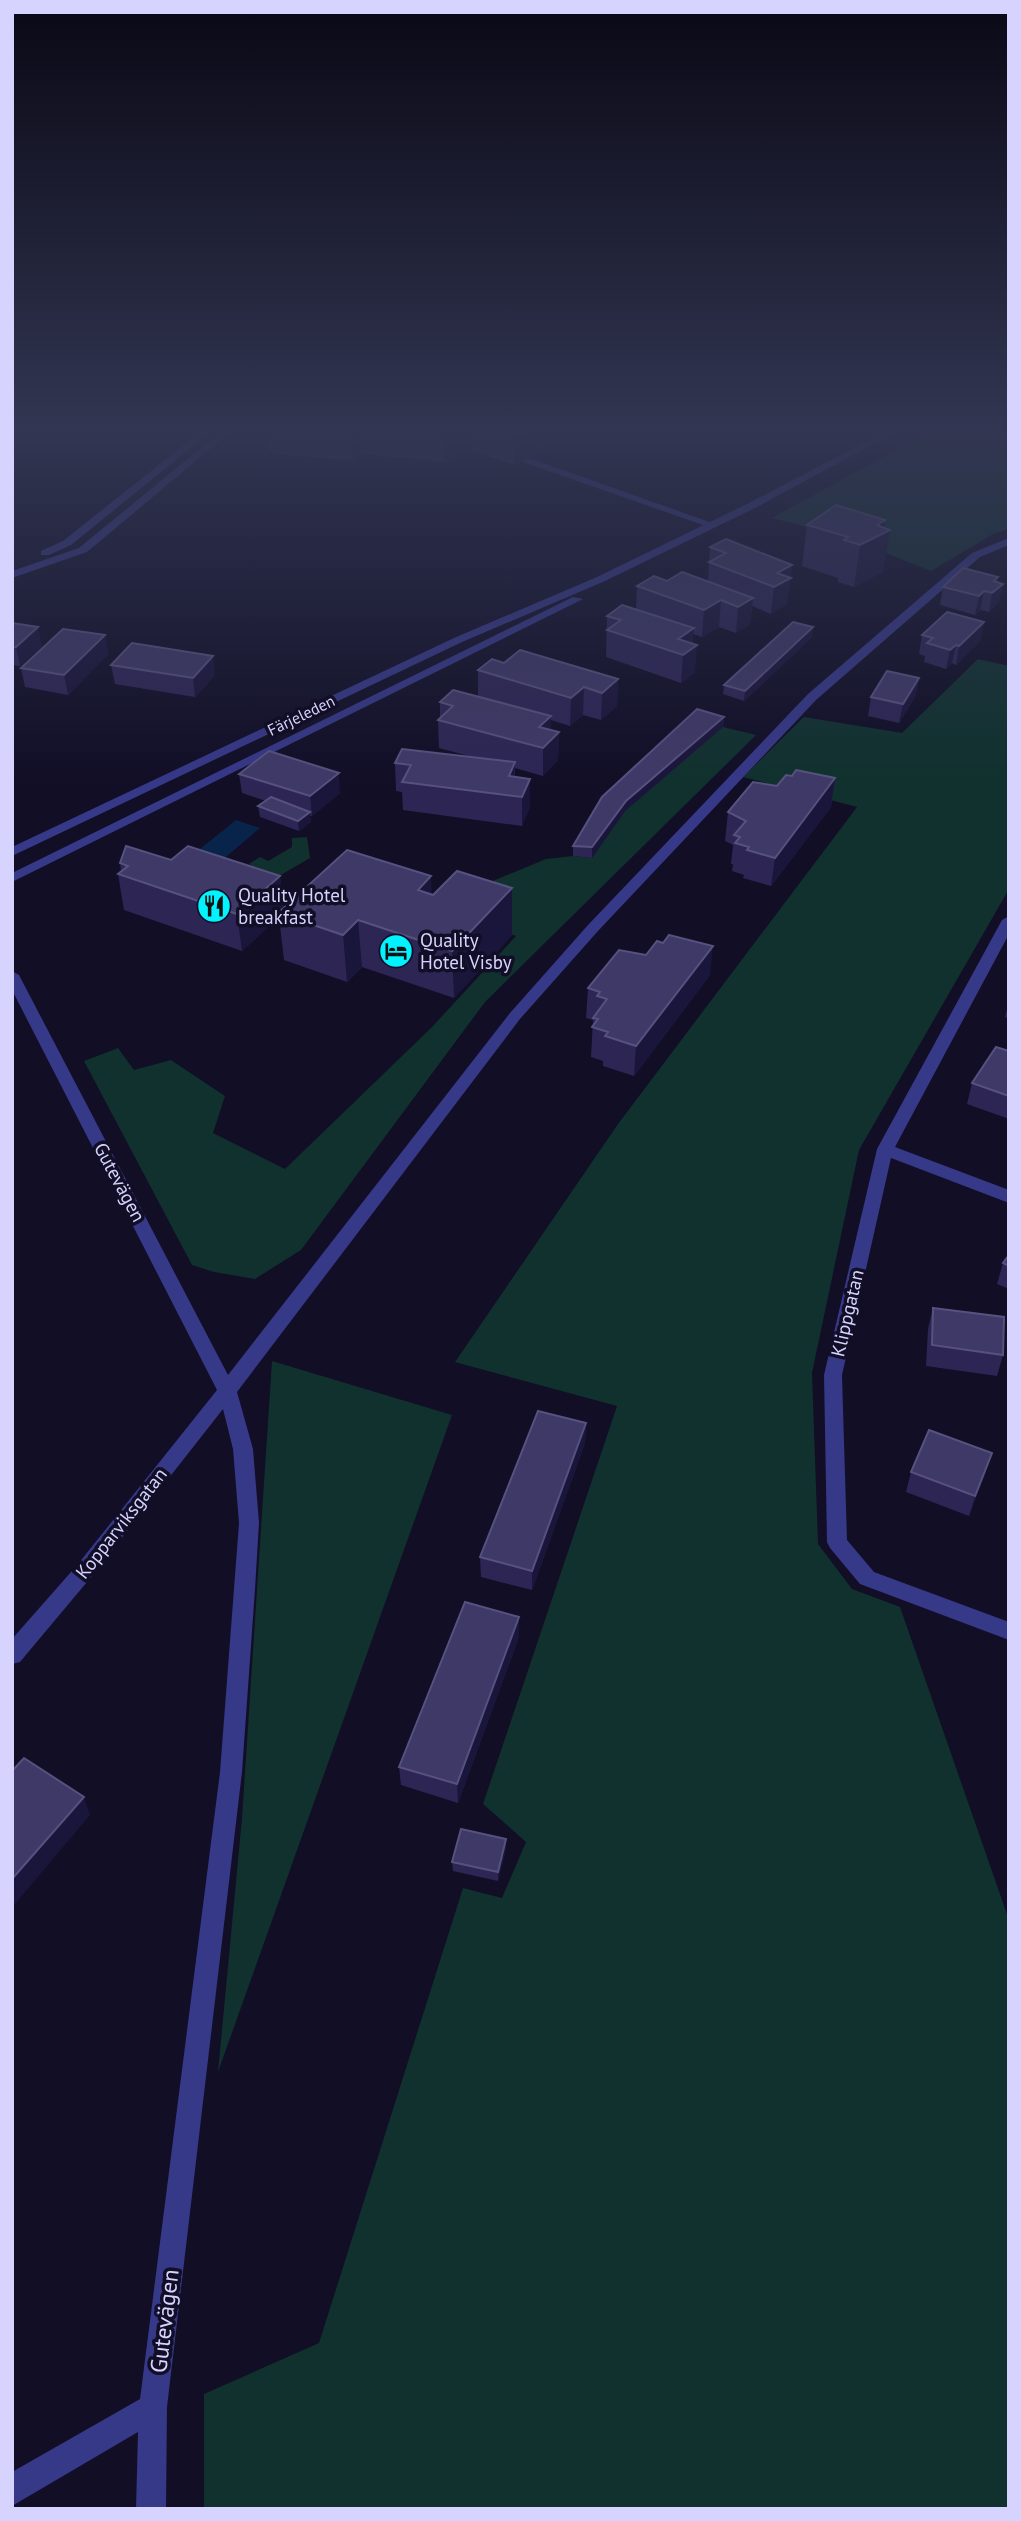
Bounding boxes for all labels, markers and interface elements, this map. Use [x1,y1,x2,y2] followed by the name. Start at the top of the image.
[264,690,338,740] street label: Färjeleden
[238,883,346,929] place label: Quality Hotel breakfast
[195,887,233,925] restaurant icon: Quality Hotel breakfast
[420,928,512,974] place label: Quality Hotel Visby
[377,932,415,970] hotel icon: Quality Hotel Visby
[89,1138,151,1226] street label: Gutevägen
[825,1267,869,1359] street label: Klippgatan
[70,1463,172,1583] street label: Kopparviksgatan
[143,2267,185,2375] street label: Gutevägen

